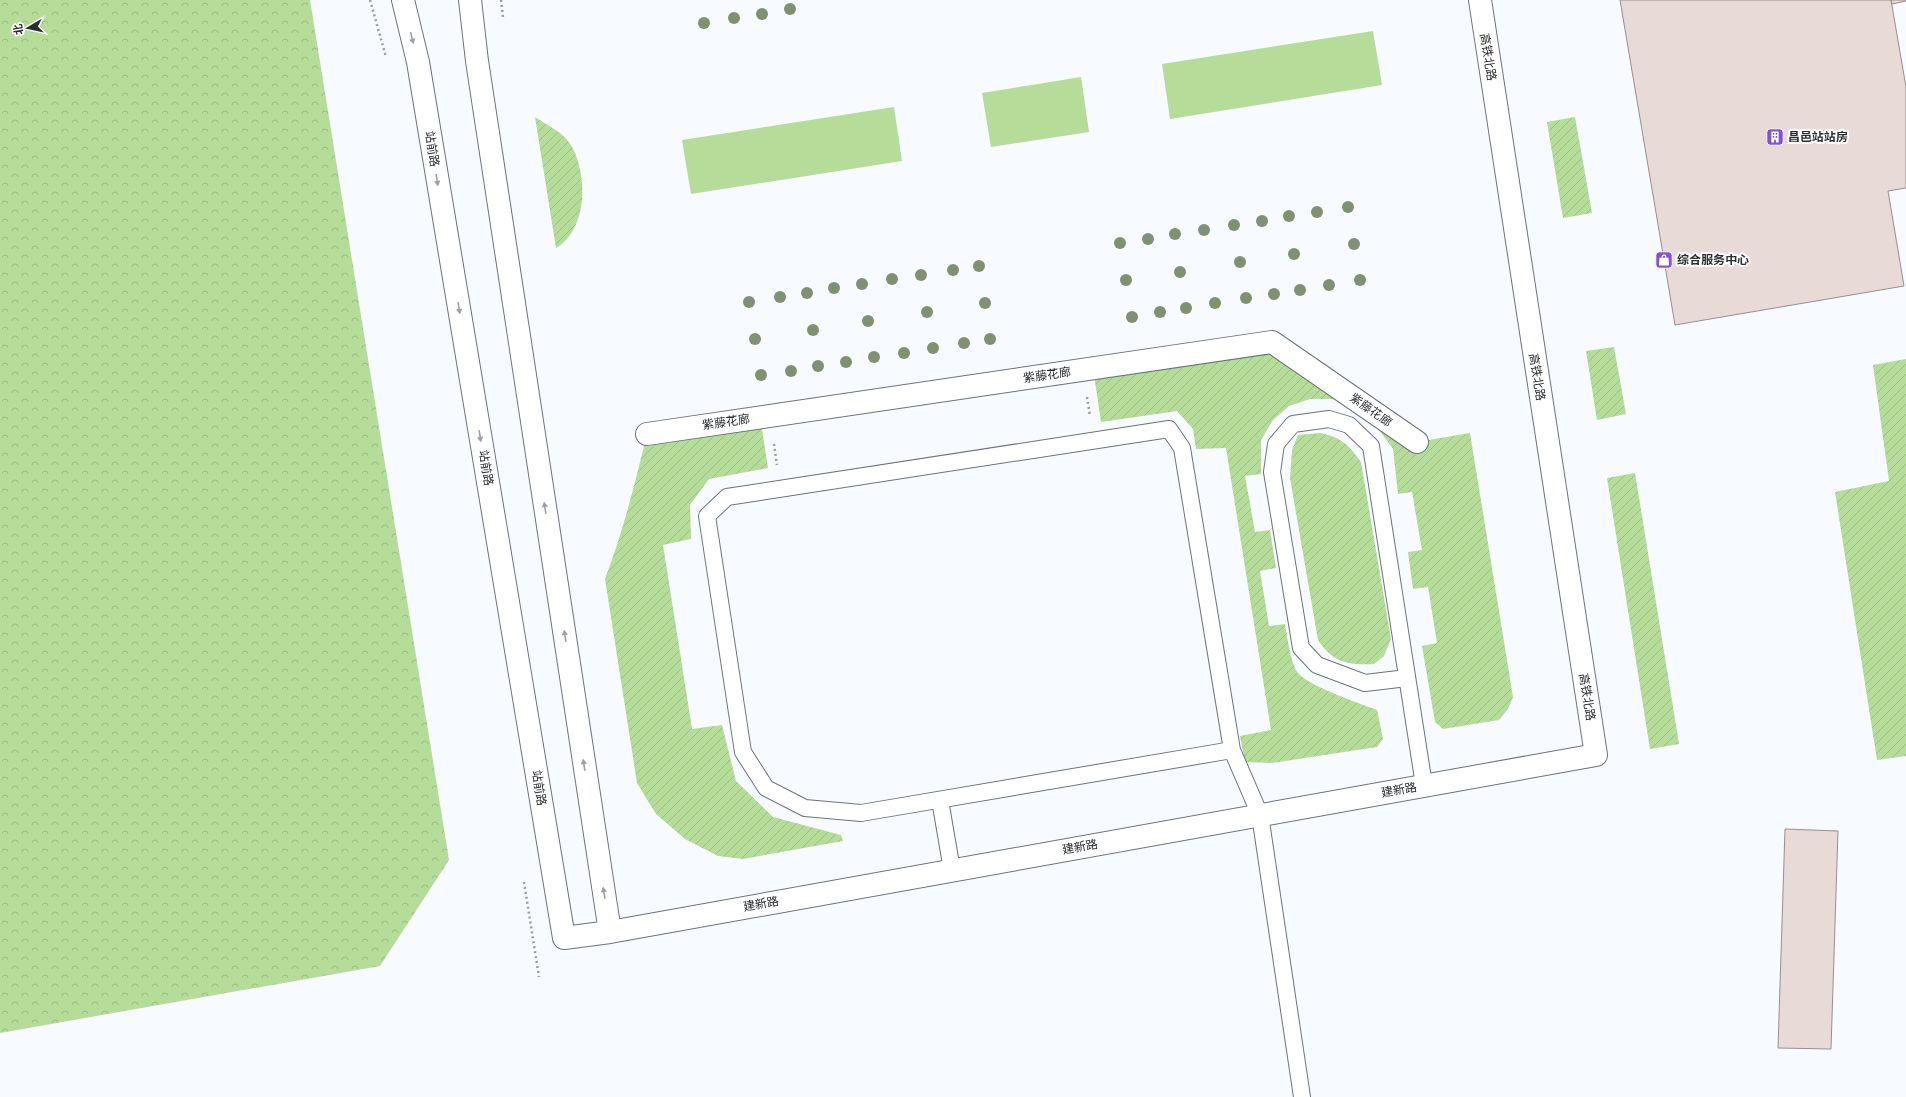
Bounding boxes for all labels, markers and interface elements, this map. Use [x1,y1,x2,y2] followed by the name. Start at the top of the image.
[8,8,48,48] north arrow
[10,23,26,36] text: 北
[409,32,415,44] one-way arrow
[1477,32,1500,82] street label: 高铁北路
[1765,127,1785,147] building icon: 昌邑站站房
[1788,129,1848,144] place label: 昌邑站站房
[422,130,443,168] street label: 站前路
[434,173,440,186] one-way arrow
[1654,250,1674,270] shop icon: 综合服务中心
[1677,252,1749,267] place label: 综合服务中心
[456,302,462,314] one-way arrow
[1526,352,1549,402] street label: 高铁北路
[1022,364,1072,385] street label: 紫藤花廊
[1347,390,1395,430] street label: 紫藤花廊
[701,411,751,432] street label: 紫藤花廊
[477,430,483,442] one-way arrow
[476,449,497,487] street label: 站前路
[542,501,548,514] one-way arrow
[562,630,568,642] one-way arrow
[1576,672,1599,722] street label: 高铁北路
[581,759,587,771] one-way arrow
[529,769,550,807] street label: 站前路
[1380,779,1418,800] street label: 建新路
[1061,836,1099,857] street label: 建新路
[601,887,607,899] one-way arrow
[742,893,780,914] street label: 建新路

